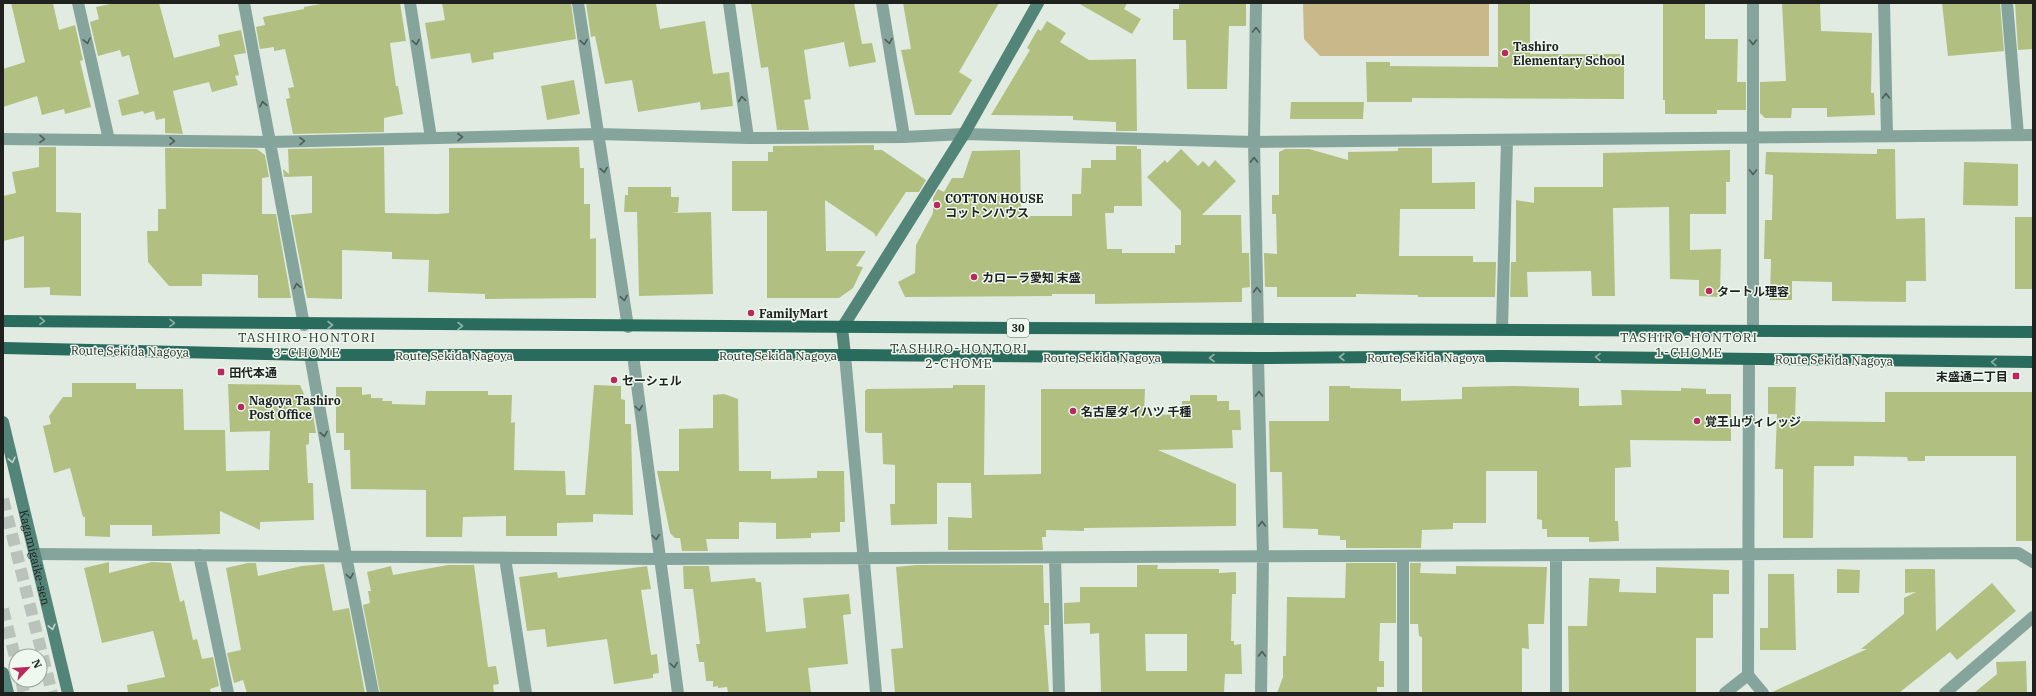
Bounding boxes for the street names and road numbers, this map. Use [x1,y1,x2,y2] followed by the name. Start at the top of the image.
[1007,319,1029,337] road number: 30
[71,342,190,360] street label: Route Sekida Nagoya
[395,348,514,363] street label: Route Sekida Nagoya
[719,348,838,363] street label: Route Sekida Nagoya
[1043,350,1162,365] street label: Route Sekida Nagoya
[1367,350,1486,365] street label: Route Sekida Nagoya
[1775,351,1894,369] street label: Route Sekida Nagoya
[17,508,54,607] street label: Kagamigaike-sen

